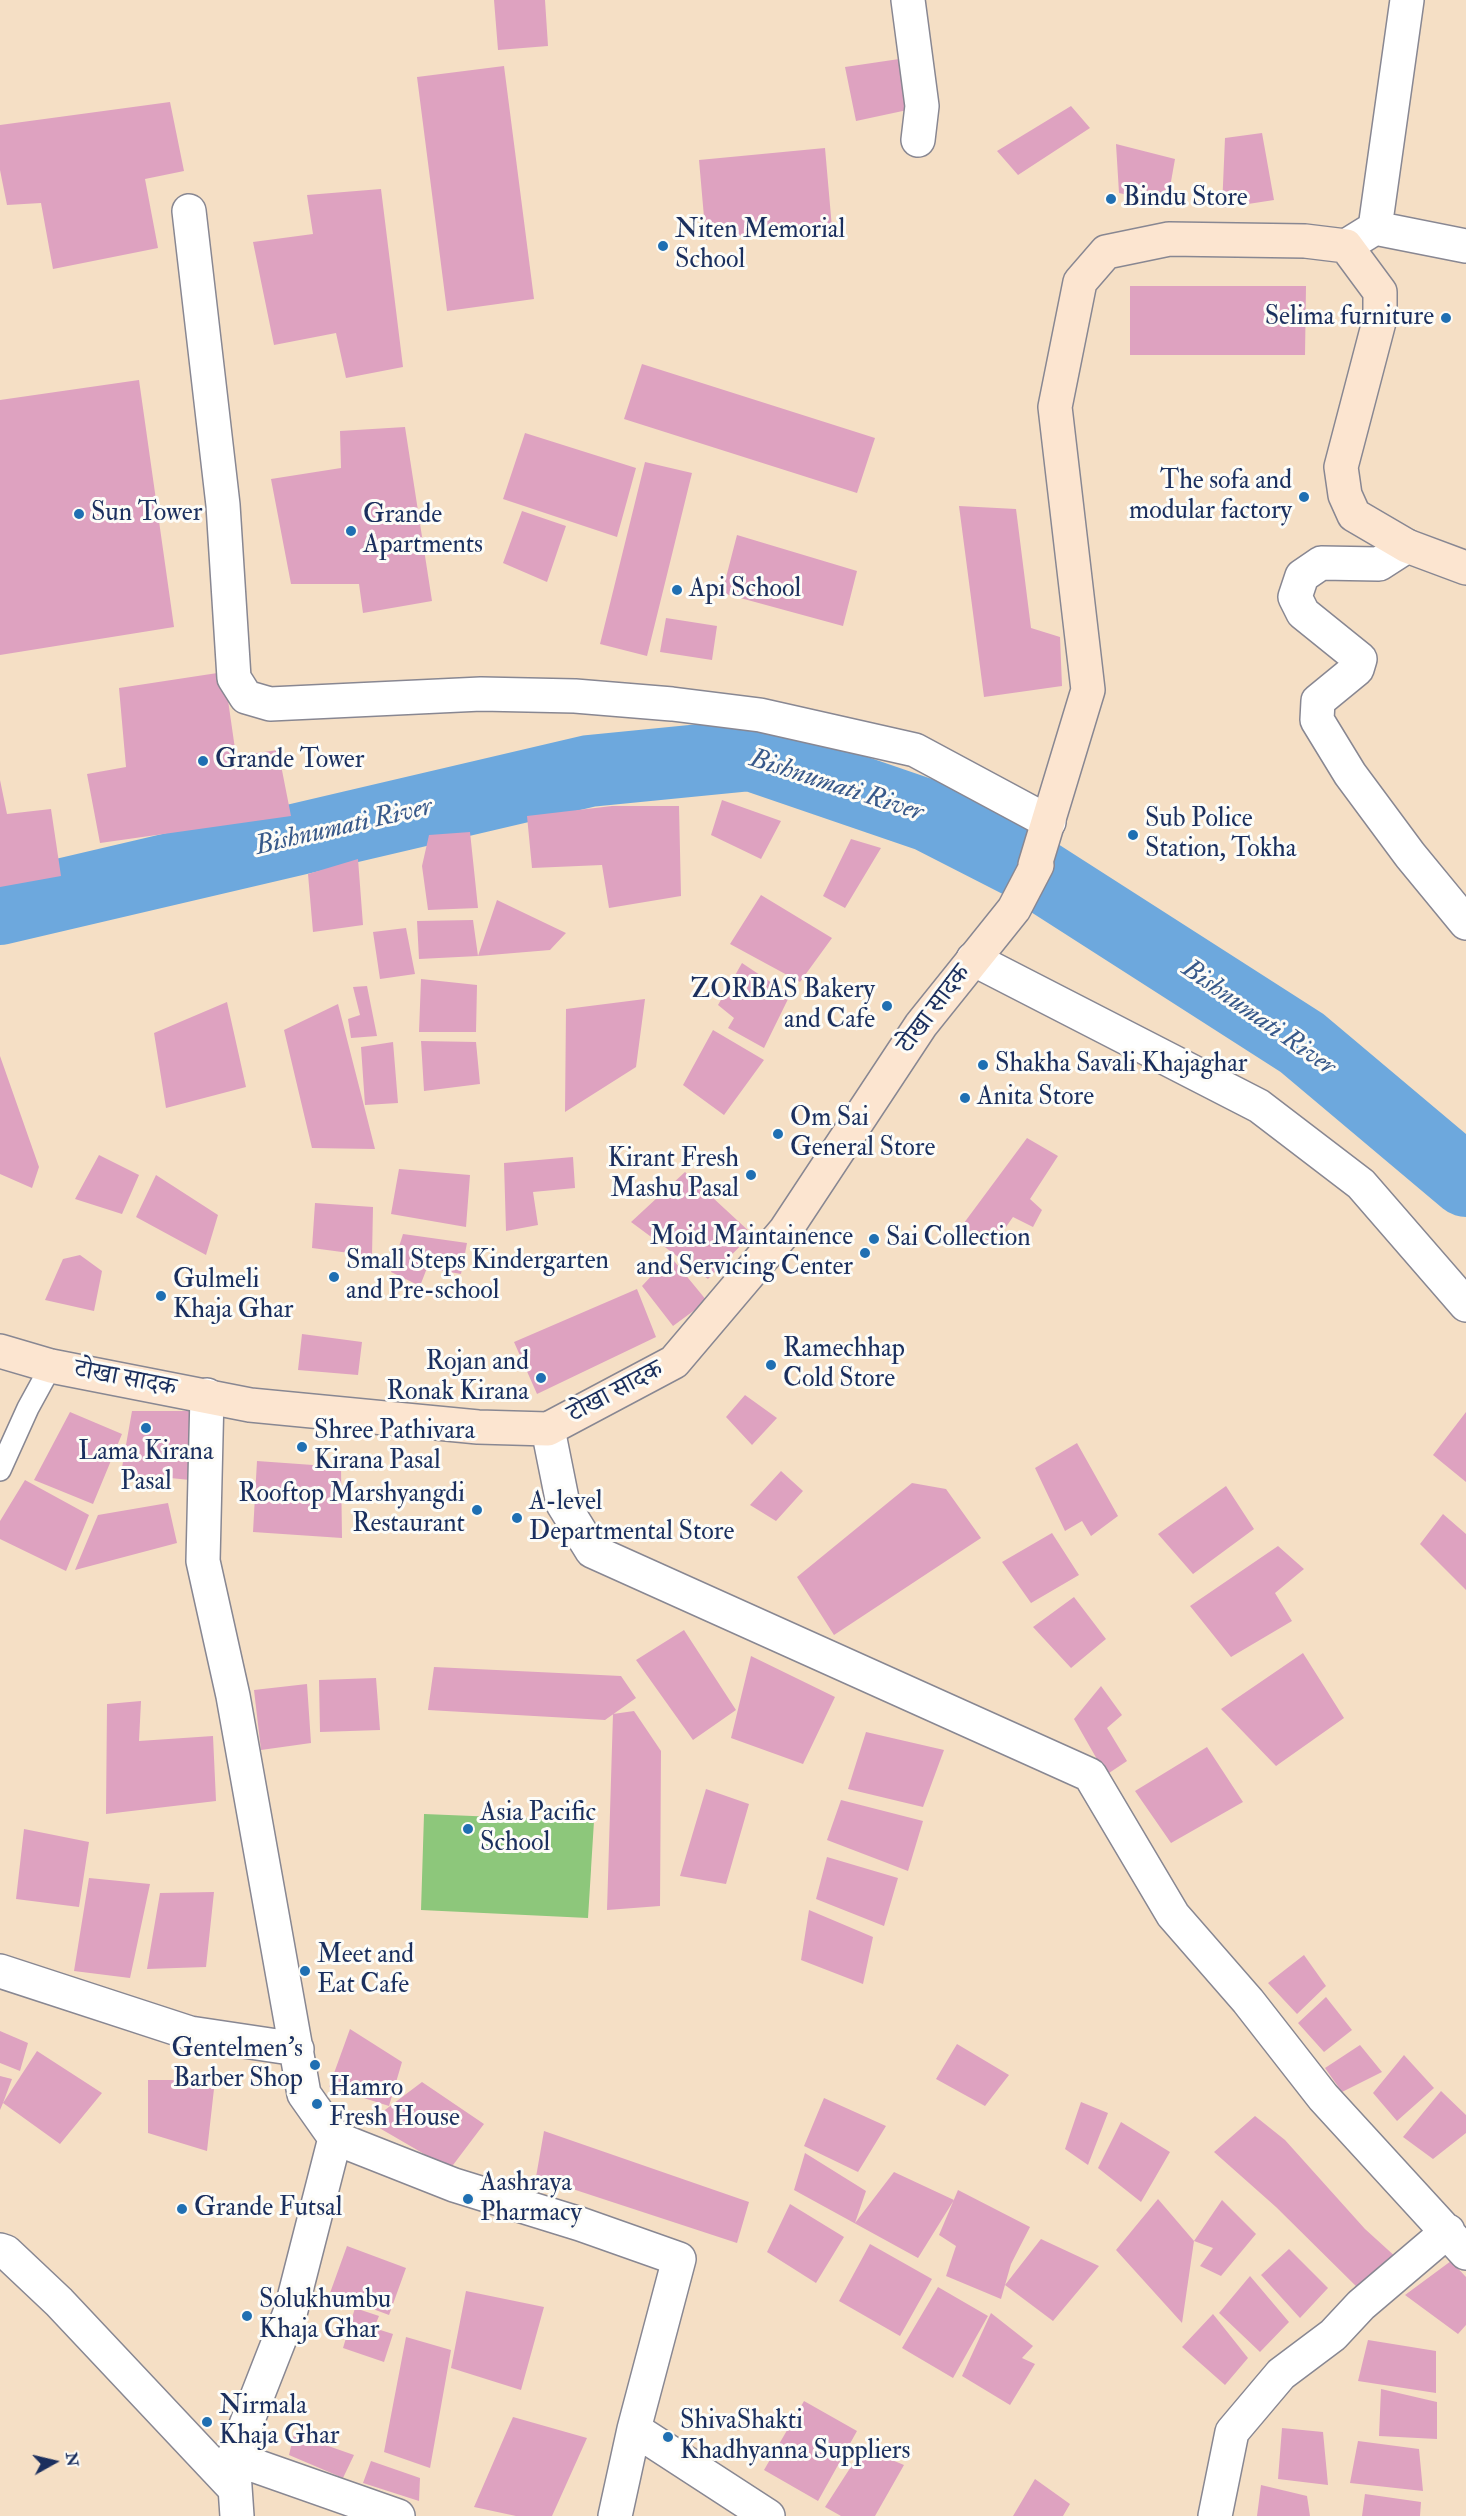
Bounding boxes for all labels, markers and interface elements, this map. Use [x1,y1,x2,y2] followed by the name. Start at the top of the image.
[1123,183,1248,215] place label: Bindu Store
[1104,192,1118,206] marker: Bindu Store
[675,215,845,276] place label: Niten Memorial School
[656,239,670,253] marker: Niten Memorial School
[1265,302,1434,334] place label: Selima furniture
[1439,311,1453,325] marker: Selima furniture
[1129,466,1292,528] place label: The sofa and modular factory
[1297,490,1311,504] marker: The sofa and modular factory
[91,498,202,530] place label: Sun Tower
[363,500,483,562] place label: Grande Apartments
[72,507,86,521] marker: Sun Tower
[344,524,358,538] marker: Grande Apartments
[689,574,801,606] place label: Api School
[670,583,684,597] marker: Api School
[745,744,927,830] water label: Bishnumati River
[215,745,364,777] place label: Grande Tower
[196,754,210,768] marker: Grande Tower
[252,792,436,864] water label: Bishnumati River
[1145,804,1296,866] place label: Sub Police Station, Tokha
[1126,828,1140,842] marker: Sub Police Station, Tokha
[1175,954,1341,1084] water label: Bishnumati River
[891,959,979,1061] street label: टोखा सादक
[691,975,875,1036] place label: ZORBAS Bakery and Cafe
[880,999,894,1013] marker: ZORBAS Bakery and Cafe
[995,1049,1248,1081] place label: Shakha Savali Khajaghar
[976,1058,990,1072] marker: Shakha Savali Khajaghar
[977,1082,1094,1114] place label: Anita Store
[958,1091,972,1105] marker: Anita Store
[790,1103,935,1164] place label: Om Sai General Store
[771,1127,785,1141] marker: Om Sai General Store
[608,1144,739,1206] place label: Kirant Fresh Mashu Pasal
[744,1168,758,1182] marker: Kirant Fresh Mashu Pasal
[636,1222,853,1284] place label: Moid Maintainence and Servicing Center
[886,1223,1031,1255] place label: Sai Collection
[867,1232,881,1246] marker: Sai Collection
[346,1246,609,1308] place label: Small Steps Kindergarten and Pre-school
[858,1246,872,1260] marker: Moid Maintainence and Servicing Center
[173,1265,294,1326] place label: Gulmeli Khaja Ghar
[327,1270,341,1284] marker: Small Steps Kindergarten and Pre-school
[154,1289,168,1303] marker: Gulmeli Khaja Ghar
[783,1334,905,1396] place label: Ramechhap Cold Store
[387,1347,529,1408] place label: Rojan and Ronak Kirana
[71,1355,179,1405] street label: टोखा सादक
[563,1355,669,1431] street label: टोखा सादक
[764,1358,778,1372] marker: Ramechhap Cold Store
[534,1371,548,1385] marker: Rojan and Ronak Kirana
[314,1416,475,1478] place label: Shree Pathivara Kirana Pasal
[139,1421,153,1435] marker: Lama Kirana Pasal
[78,1437,214,1498] place label: Lama Kirana Pasal
[295,1440,309,1454] marker: Shree Pathivara Kirana Pasal
[238,1479,465,1540] place label: Rooftop Marshyangdi Restaurant
[529,1487,734,1548] place label: A-level Departmental Store
[470,1503,484,1517] marker: Rooftop Marshyangdi Restaurant
[510,1511,524,1525] marker: A-level Departmental Store
[480,1798,596,1859] place label: Asia Pacific School
[461,1822,475,1836] marker: Asia Pacific School
[317,1940,414,2002] place label: Meet and Eat Cafe
[298,1964,312,1978] marker: Meet and Eat Cafe
[172,2034,303,2096] place label: Gentelmen's Barber Shop
[308,2058,322,2072] marker: Gentelmen's Barber Shop
[329,2073,460,2134] place label: Hamro Fresh House
[310,2097,324,2111] marker: Hamro Fresh House
[480,2168,582,2230] place label: Aashraya Pharmacy
[461,2192,475,2206] marker: Aashraya Pharmacy
[194,2193,342,2225] place label: Grande Futsal
[175,2202,189,2216] marker: Grande Futsal
[259,2285,391,2346] place label: Solukhumbu Khaja Ghar
[240,2309,254,2323] marker: Solukhumbu Khaja Ghar
[219,2391,340,2452] place label: Nirmala Khaja Ghar
[680,2406,910,2468] place label: ShivaShakti Khadhyanna Suppliers
[200,2415,214,2429] marker: Nirmala Khaja Ghar
[661,2430,675,2444] marker: ShivaShakti Khadhyanna Suppliers
[24,2432,84,2492] north arrow
[61,2451,83,2468] text: N

